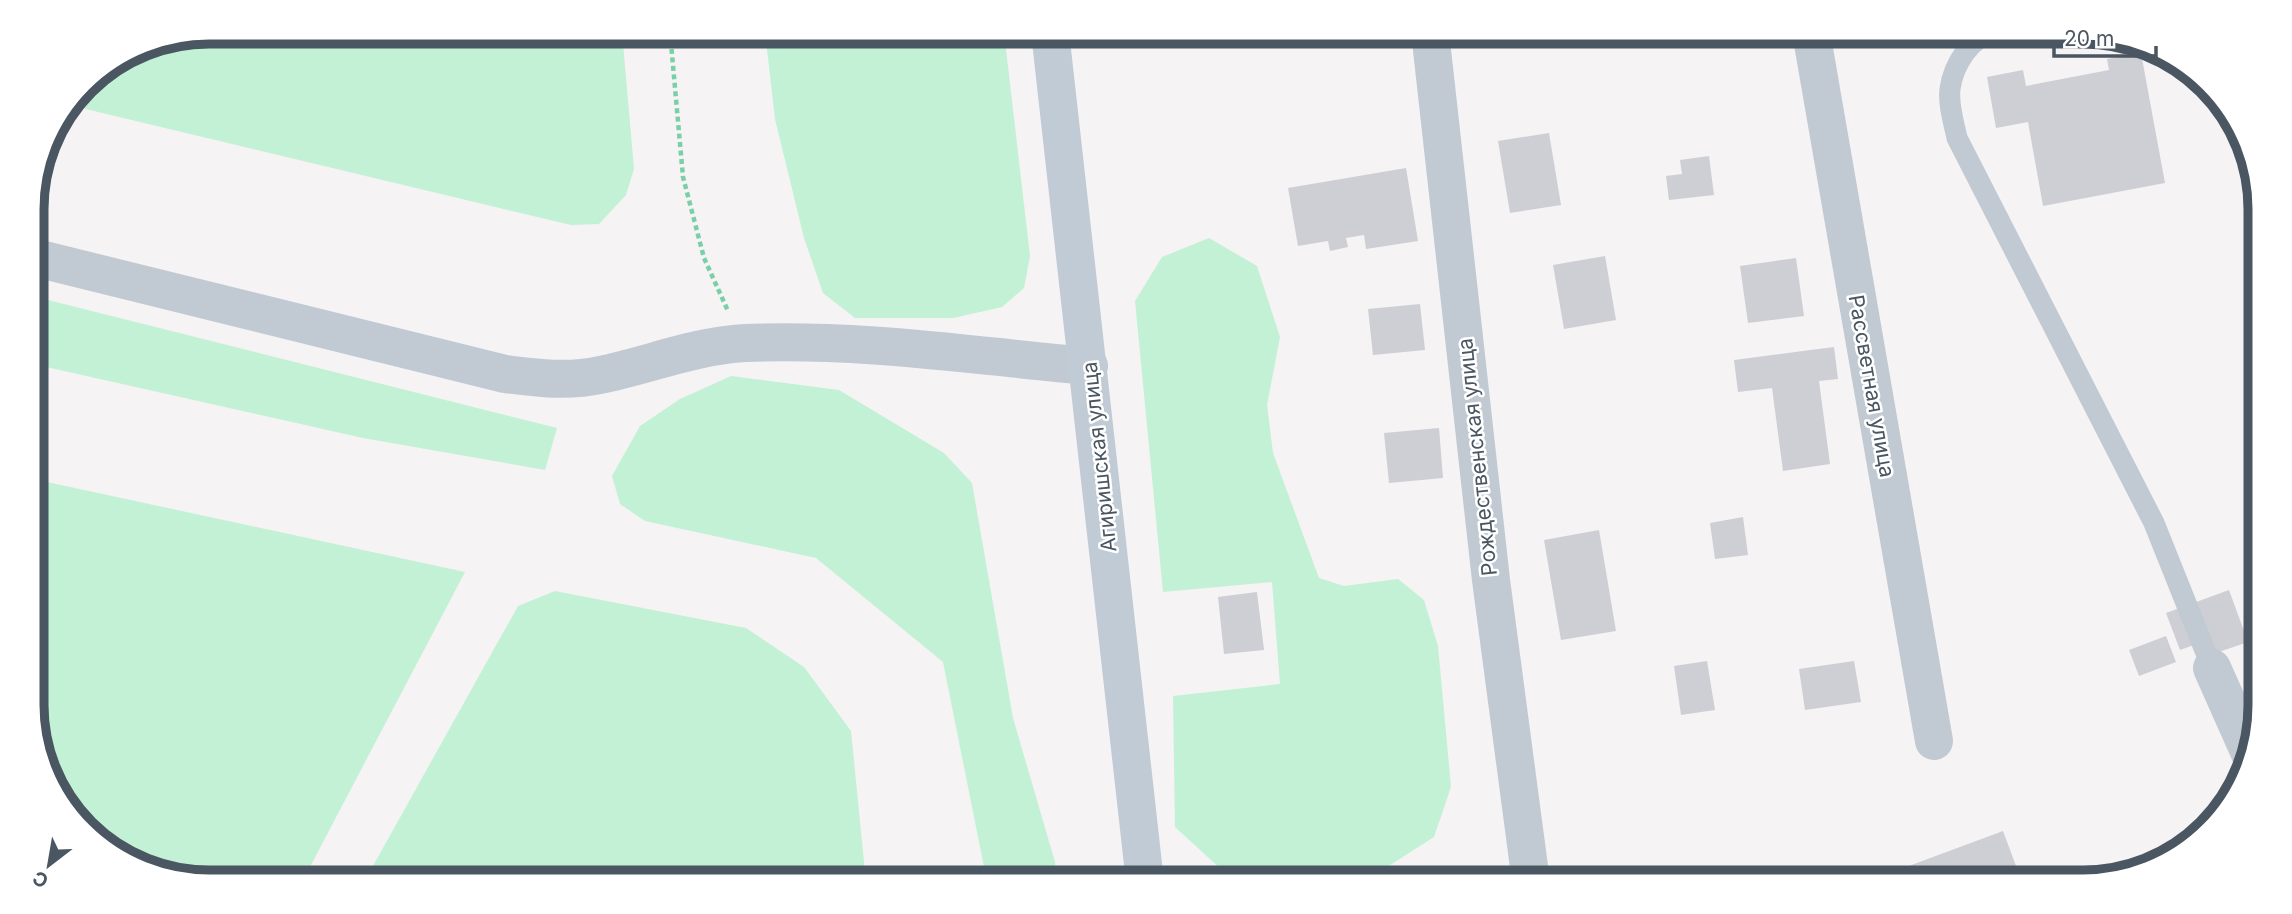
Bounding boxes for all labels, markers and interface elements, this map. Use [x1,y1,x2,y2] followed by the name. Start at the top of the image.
[2054,14,2156,58] scale bar
[2064,26,2114,51] text: 20 m
[1844,293,1900,479] street label: Рассветная улица
[1452,337,1502,577] street label: Рождественская улица
[1077,361,1121,553] street label: Агиришская улица
[14,830,84,900] north arrow
[29,866,52,893] text: С

